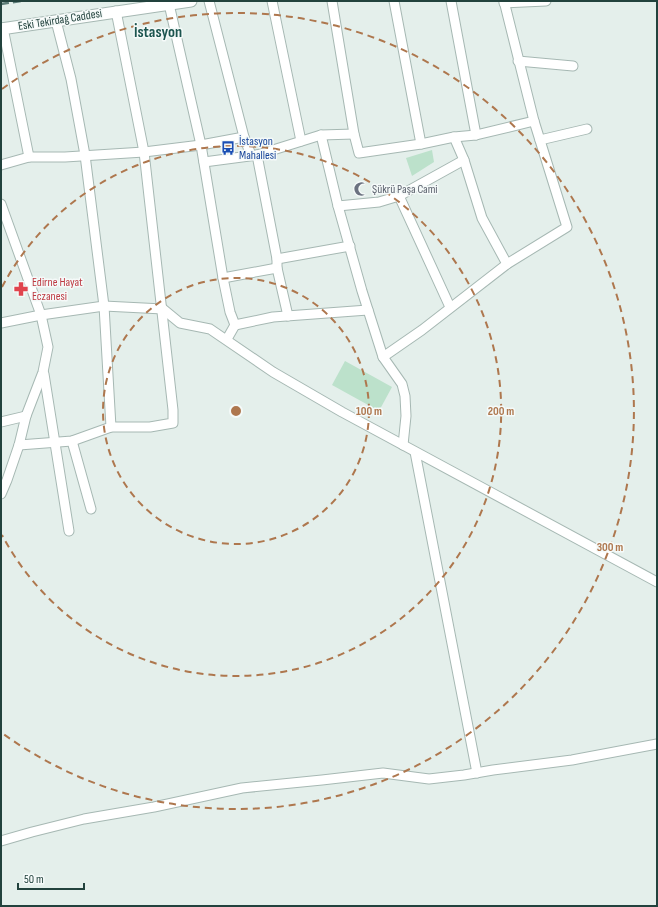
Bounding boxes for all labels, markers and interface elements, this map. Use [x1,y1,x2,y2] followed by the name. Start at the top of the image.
[17,6,103,34] street label: Eski Tekirdağ Caddesi
[134,23,182,42] district label: İstasyon
[239,134,276,163] place label: İstasyon Mahallesi
[220,140,236,156] bus stop icon: İstasyon Mahallesi
[353,181,369,197] mosque icon: Şükrü Paşa Cami
[372,182,438,197] place label: Şükrü Paşa Cami
[32,275,83,304] place label: Edirne Hayat Eczanesi
[13,281,29,297] pharmacy icon: Edirne Hayat Eczanesi
[229,404,243,418] centre of rings
[356,404,382,419] text: 100 m
[488,404,514,419] text: 200 m
[597,540,623,555] text: 300 m
[18,865,84,891] scale bar
[24,872,44,887] text: 50 m

